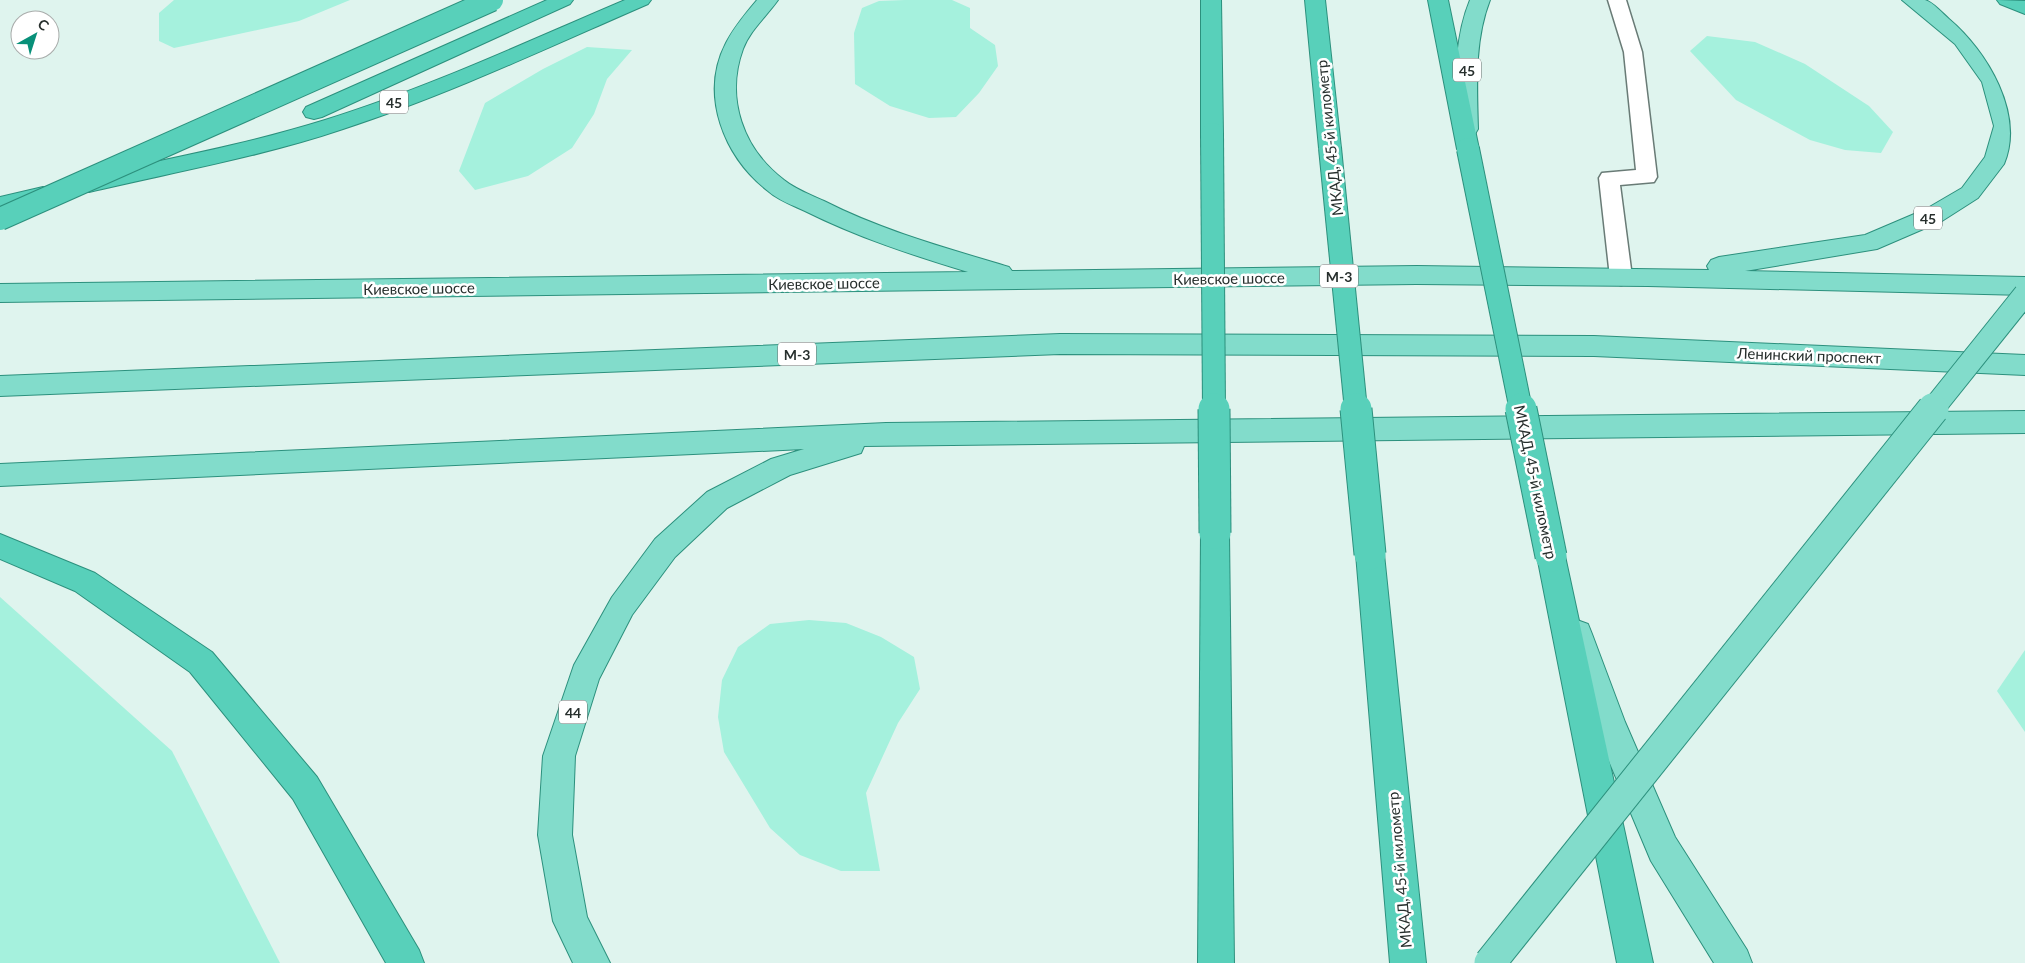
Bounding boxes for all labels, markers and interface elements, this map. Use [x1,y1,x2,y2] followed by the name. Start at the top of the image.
[10,10,60,60] north arrow
[35,15,53,34] text: С
[1453,58,1481,82] road number: 45
[1312,59,1346,217] street label: МКАД, 45-й километр
[380,90,408,114] road number: 45
[1914,207,1942,230] road number: 45
[1320,264,1358,288] road number: М-3
[1173,268,1285,288] street label: Киевское шоссе
[768,273,880,293] street label: Киевское шоссе
[363,278,475,298] street label: Киевское шоссе
[778,342,816,366] road number: М-3
[1736,343,1882,367] street label: Ленинский проспект
[1511,403,1561,561] street label: МКАД, 45-й километр
[559,700,587,724] road number: 44
[1383,791,1415,949] street label: МКАД, 45-й километр

